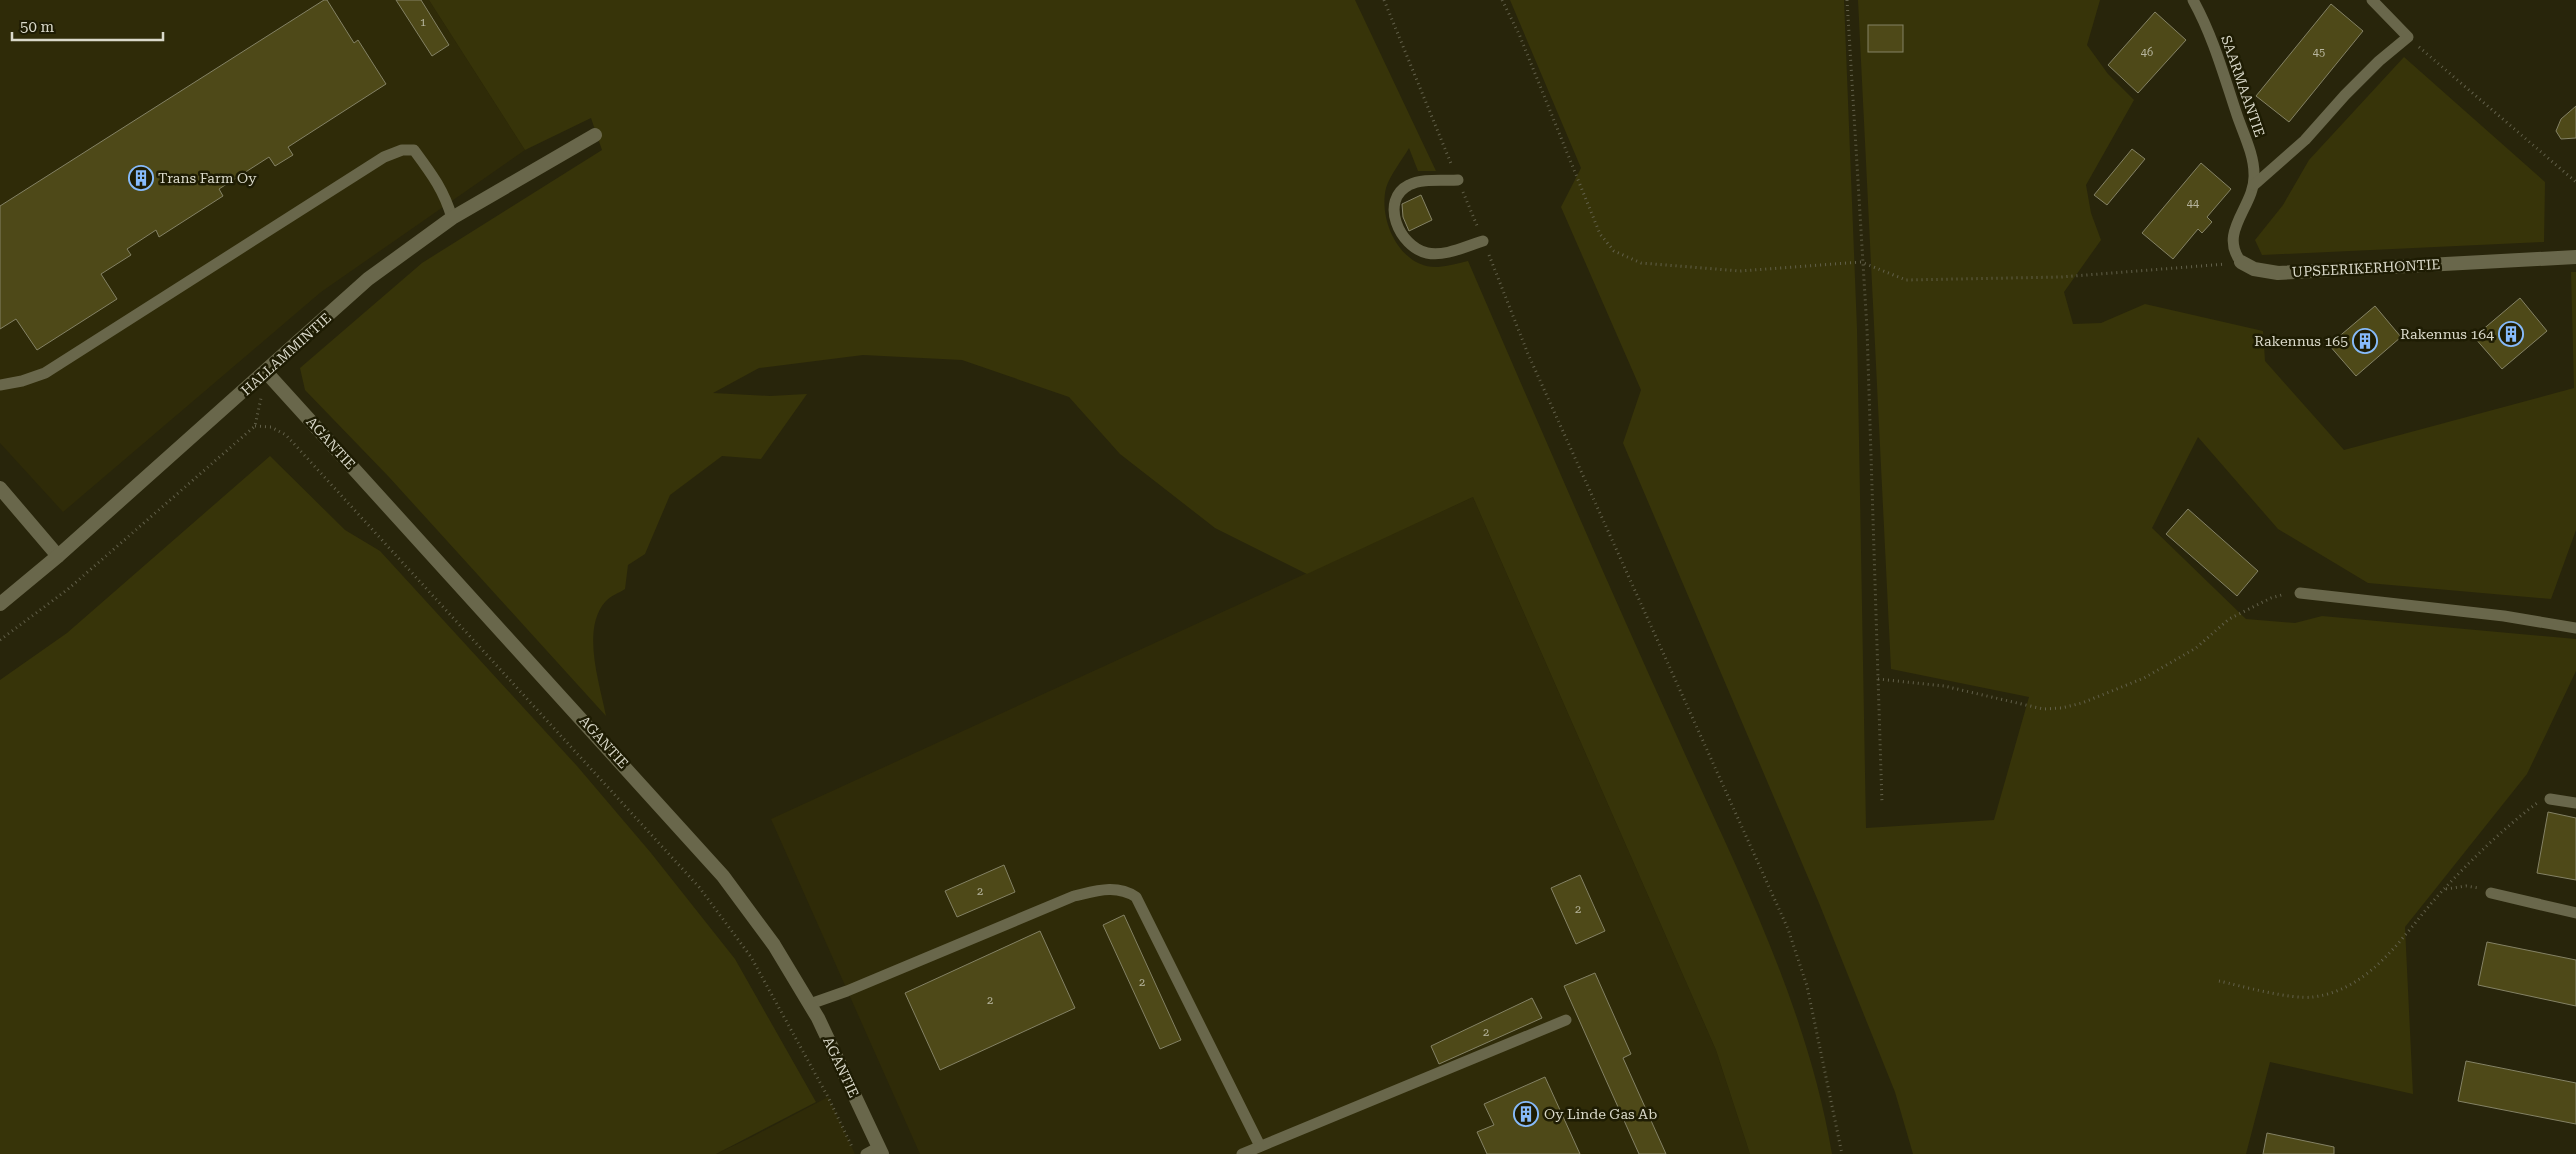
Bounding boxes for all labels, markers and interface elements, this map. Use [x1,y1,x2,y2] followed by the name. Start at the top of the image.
[12,10,164,42] scale bar
[420,16,426,29] house number: 1
[20,18,55,36] text: 50 m
[2218,33,2268,139] street label: SAARMAANTIE
[2141,46,2153,59] house number: 46
[2313,46,2325,59] house number: 45
[128,165,154,191] building icon: Trans Farm Oy
[158,170,257,186] place label: Trans Farm Oy
[2187,197,2200,210] house number: 44
[2291,256,2441,280] street label: UPSEERIKERHONTIE
[238,309,334,399] street label: HALLAMMINTIE
[2498,321,2524,347] building icon: Rakennus 164
[2400,326,2494,342] place label: Rakennus 164
[2352,328,2378,354] building icon: Rakennus 165
[2254,333,2348,349] place label: Rakennus 165
[303,413,359,473] street label: AGANTIE
[576,712,632,772] street label: AGANTIE
[977,885,983,898] house number: 2
[1575,903,1581,916] house number: 2
[1139,976,1145,989] house number: 2
[987,994,993,1007] house number: 2
[1483,1026,1489,1039] house number: 2
[820,1034,862,1100] street label: AGANTIE
[1513,1101,1539,1127] building icon: Oy Linde Gas Ab
[1544,1106,1657,1122] place label: Oy Linde Gas Ab

